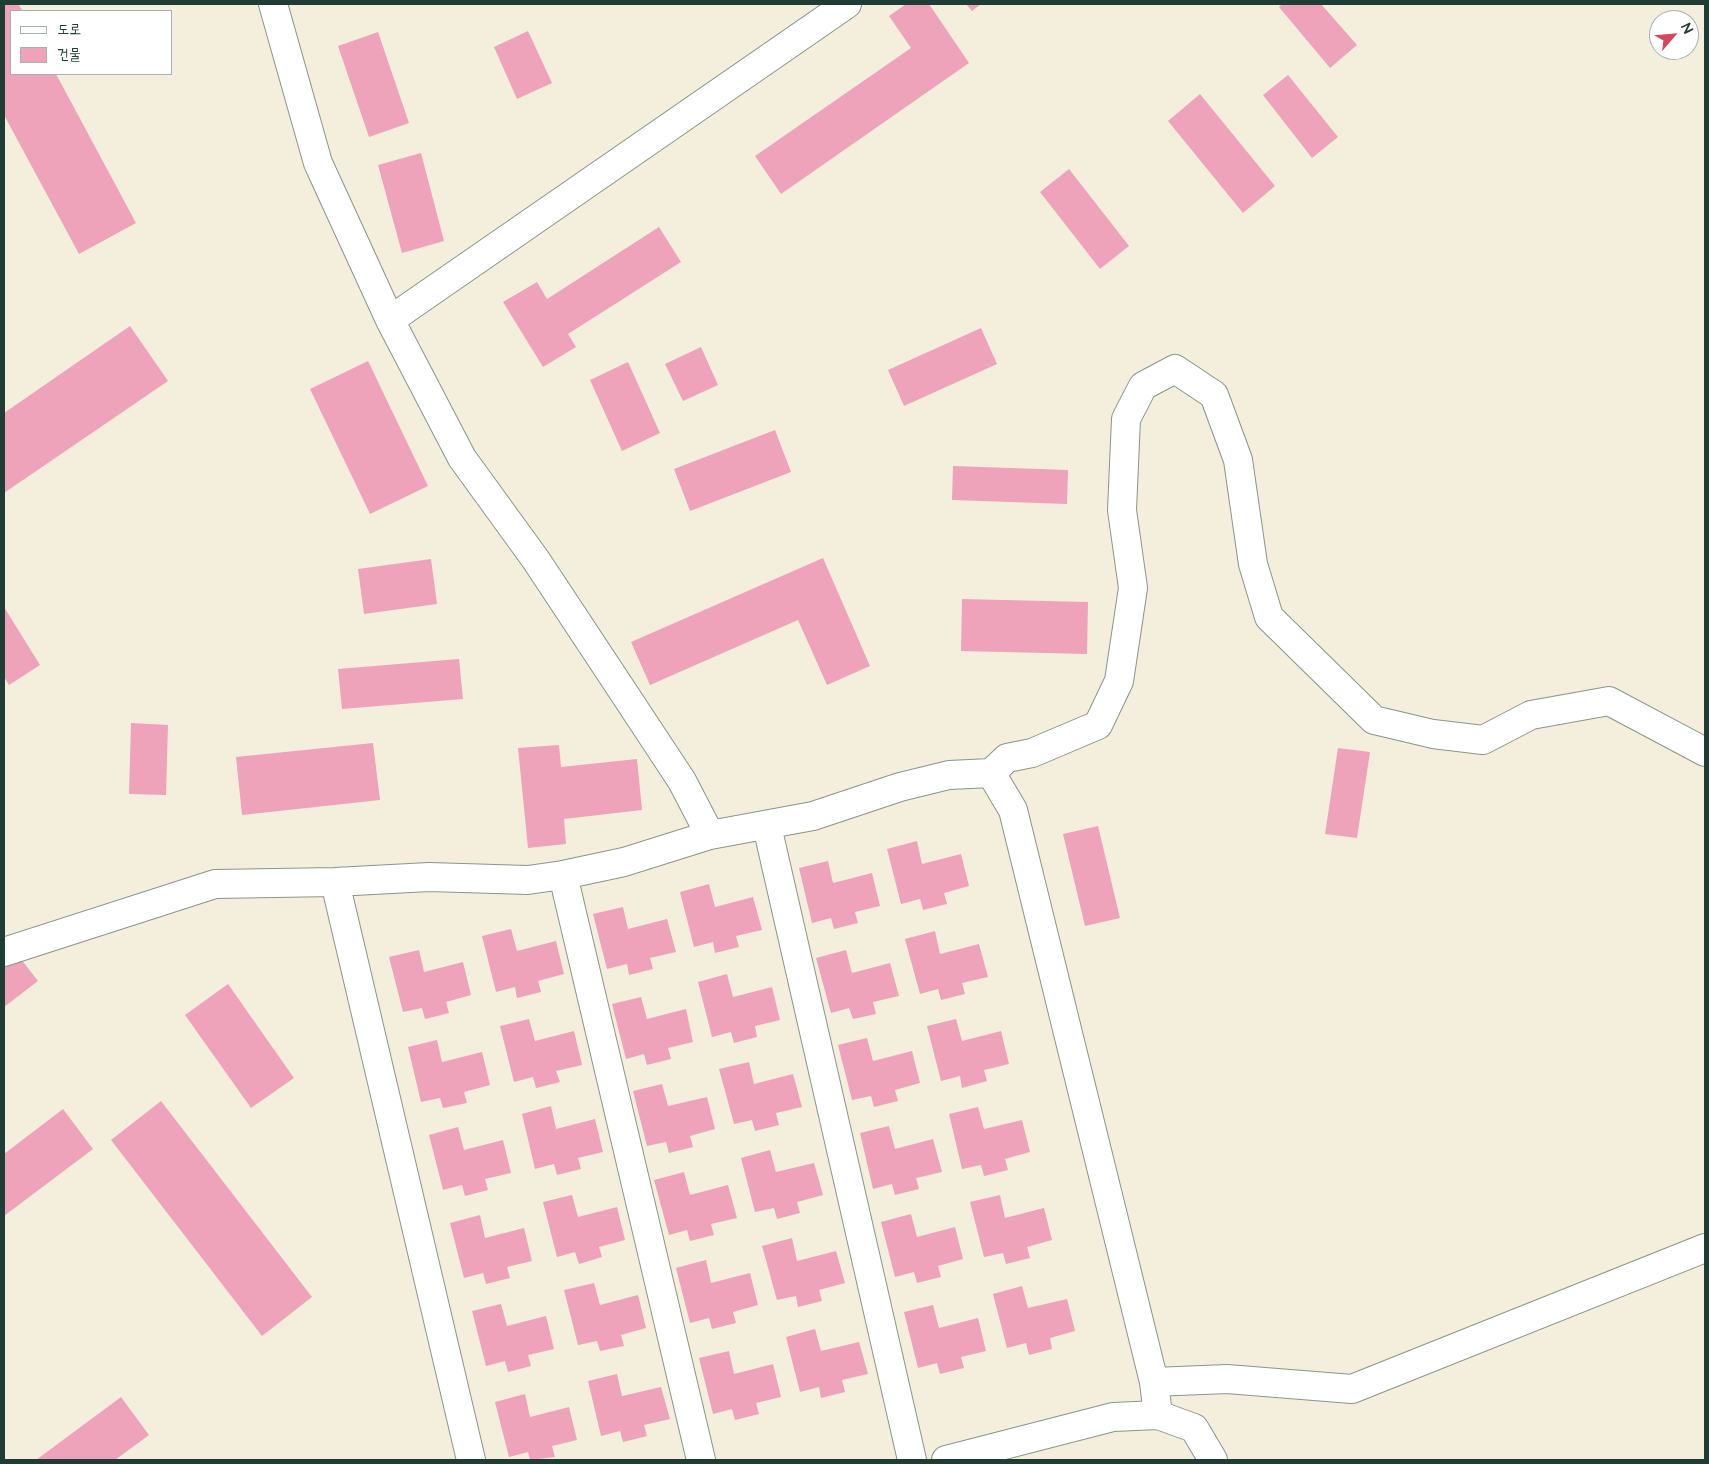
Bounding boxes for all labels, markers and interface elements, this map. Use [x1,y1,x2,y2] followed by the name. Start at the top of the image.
[10,10,172,75] legend
[1649,10,1699,60] north arrow
[57,19,81,40] text: 도로
[1676,20,1697,37] text: N
[57,44,81,65] text: 건물

